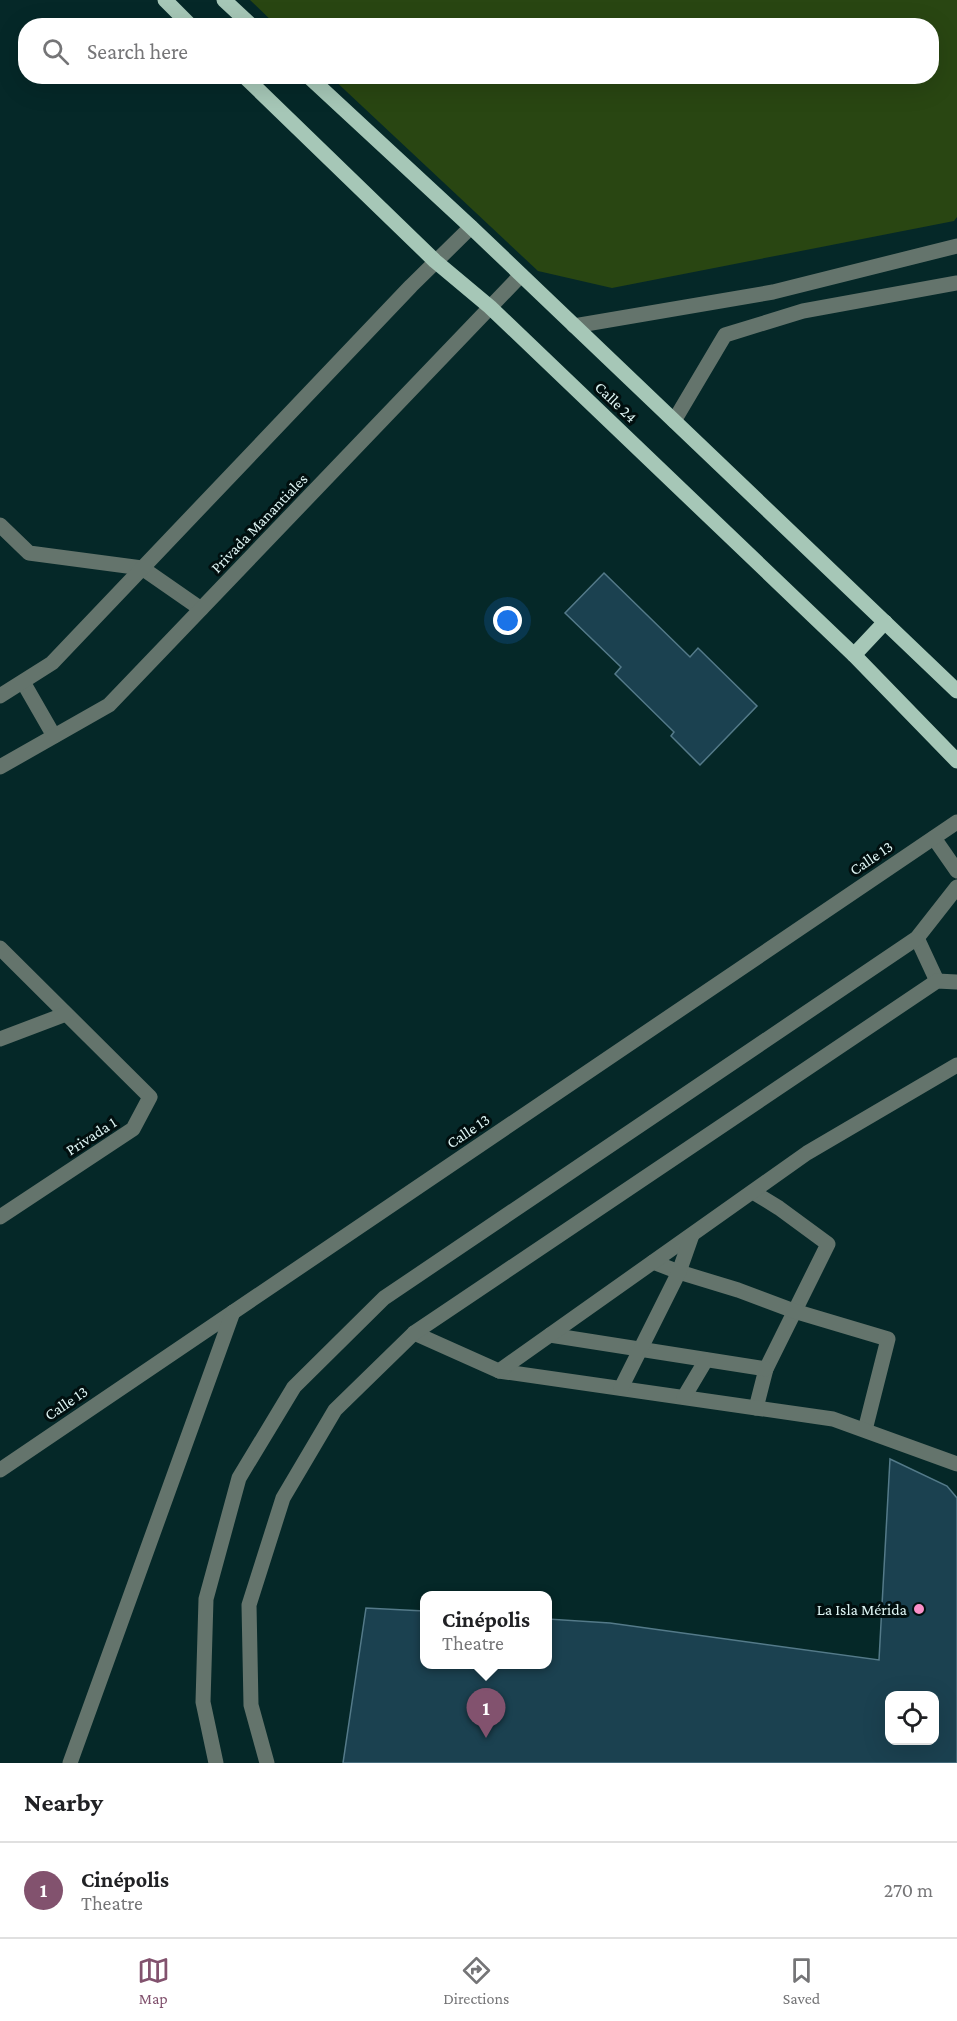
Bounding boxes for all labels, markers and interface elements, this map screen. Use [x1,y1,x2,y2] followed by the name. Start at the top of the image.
[18,18,939,84] search box
[39,35,72,68] icon: search
[87,39,188,64] text: Search here
[592,378,640,426] street label: Calle 24
[207,470,311,576] street label: Privada Manantiales
[493,606,522,635] your location
[846,838,896,878] street label: Calle 13
[443,1111,493,1151] street label: Calle 13
[63,1113,119,1159] street label: Privada 1
[41,1383,91,1423] street label: Calle 13
[420,1591,552,1669] popup
[817,1601,908,1618] place label: La Isla Mérida
[912,1602,926,1616] marker: La Isla Mérida
[442,1607,530,1632] text: Cinépolis
[442,1632,504,1654] text: Theatre
[466,1688,506,1738] pin: 1
[885,1691,939,1745] map controls
[885,1691,939,1745] button: locate
[24,1788,103,1817] text: Nearby
[81,1867,169,1892] text: Cinépolis
[40,1879,47,1901] text: 1
[884,1879,933,1901] text: 270 m
[81,1892,143,1914] text: Theatre
[137,1954,170,2007] tab: Map
[443,1954,509,2007] tab: Directions
[783,1954,820,2007] tab: Saved

